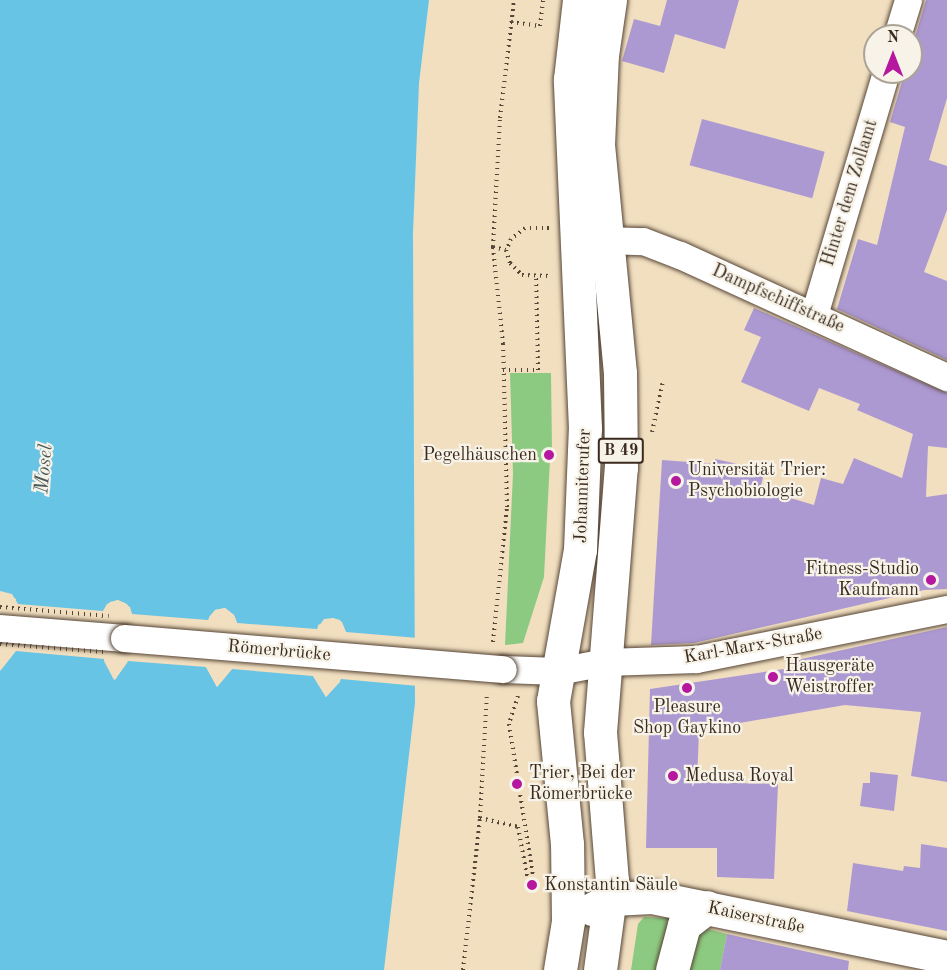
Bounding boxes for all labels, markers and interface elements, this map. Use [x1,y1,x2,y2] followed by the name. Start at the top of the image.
[863,24,923,84] north arrow
[887,30,899,46] text: N
[817,117,883,269] street label: Hinter dem Zollamt
[708,260,848,338] street label: Dampfschiffstraße
[570,428,596,544] street label: Johanniterufer
[597,438,645,464] road number: B 49
[31,443,59,495] water label: Mosel
[423,444,537,466] place label: Pegelhäuschen
[542,448,556,462] marker: Pegelhäuschen
[688,460,826,502] place label: Universität Trier: Psychobiologie
[669,474,683,488] marker: Universität Trier: Psychobiologie
[805,559,919,602] place label: Fitness-Studio Kaufmann
[924,573,938,587] marker: Fitness-Studio Kaufmann
[682,623,824,669] street label: Karl-Marx-Straße
[227,636,331,666] street label: Römerbrücke
[785,656,874,698] place label: Hausgeräte Weistroffer
[766,670,780,684] marker: Hausgeräte Weistroffer
[680,681,694,695] marker: Pleasure Shop Gaykino
[633,697,741,740] place label: Pleasure Shop Gaykino
[529,763,635,806] place label: Trier, Bei der Römerbrücke
[685,765,794,787] place label: Medusa Royal
[666,769,680,783] marker: Medusa Royal
[510,777,524,791] marker: Trier, Bei der Römerbrücke
[544,874,678,896] place label: Konstantin Säule
[525,878,539,892] marker: Konstantin Säule
[705,897,807,939] street label: Kaiserstraße

